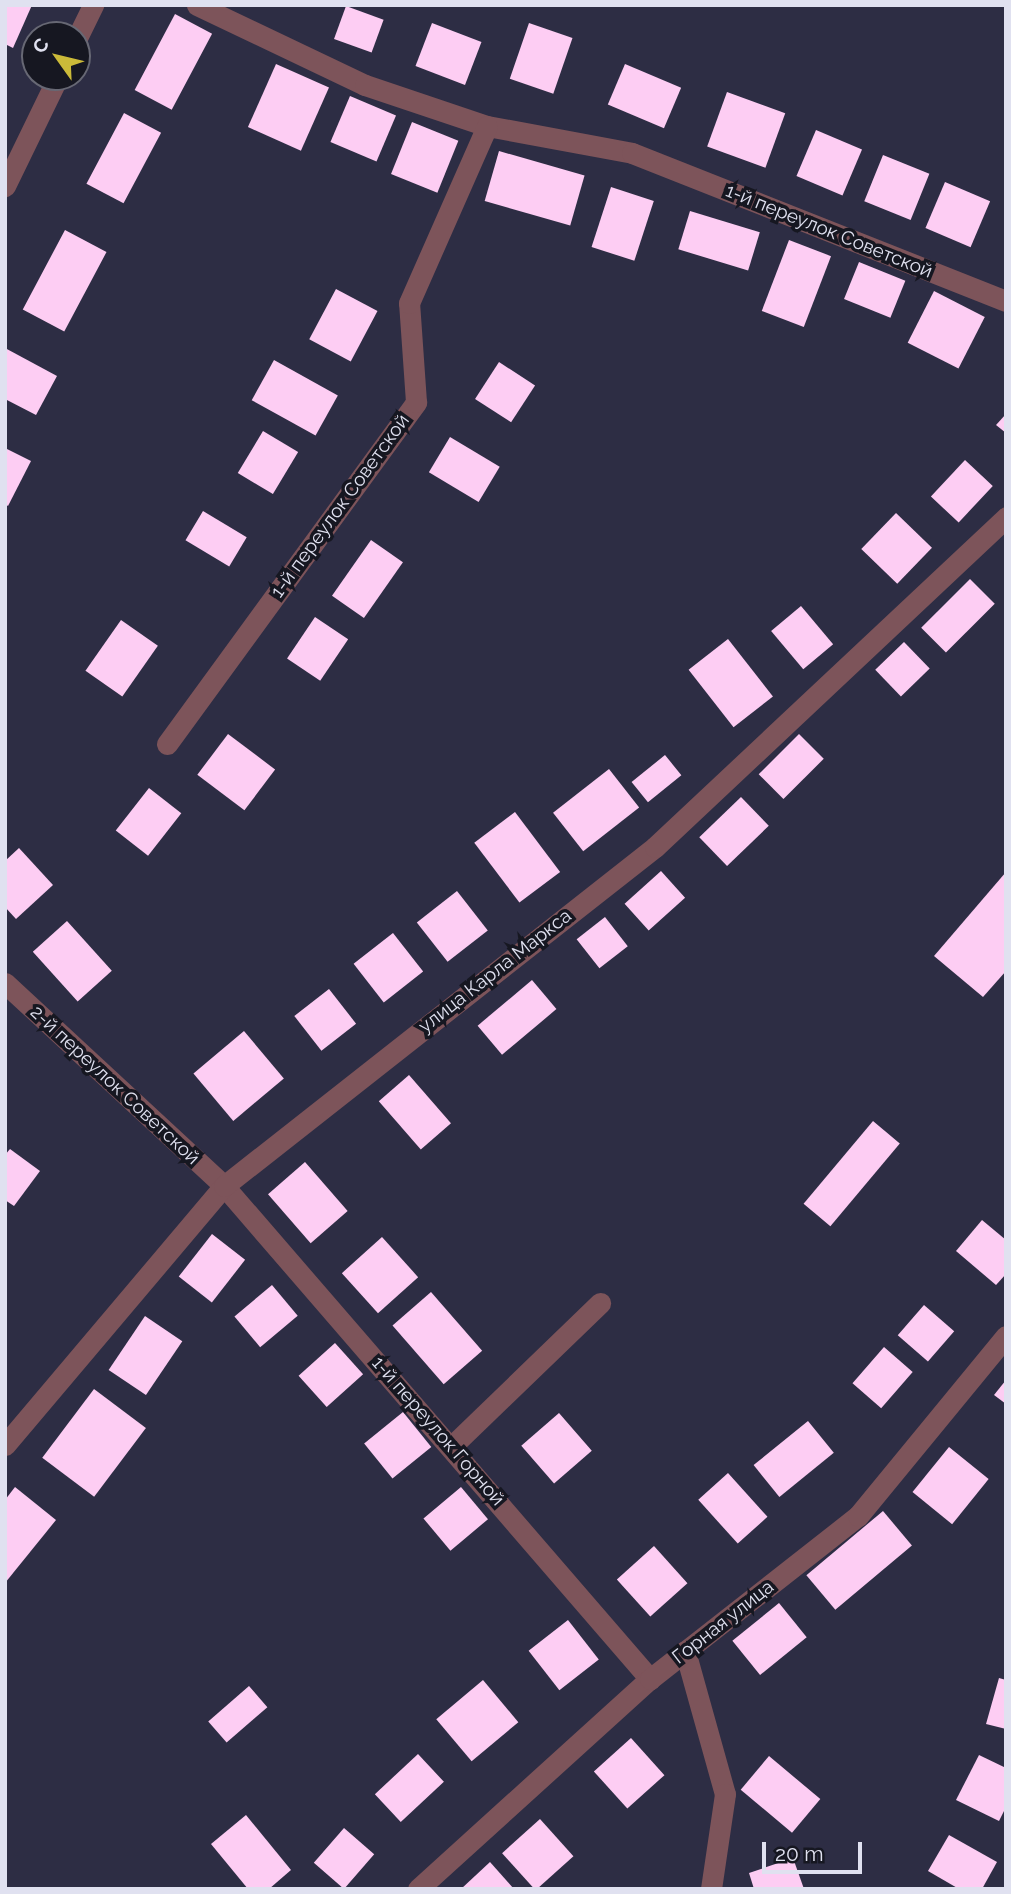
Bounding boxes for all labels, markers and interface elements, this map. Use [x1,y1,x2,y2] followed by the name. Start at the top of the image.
[21,21,91,91] north arrow
[27,34,53,57] text: С
[722,179,936,283] street label: 1-й переулок Советской
[266,410,414,602] street label: 1-й переулок Советской
[414,904,576,1038] street label: улица Карла Маркса
[26,1001,204,1169] street label: 2-й переулок Советской
[367,1352,509,1510] street label: 1-й переулок Горной
[668,1575,778,1669] street label: Горная улица
[766,1828,866,1872] scale bar
[775,1841,823,1866] text: 20 m

